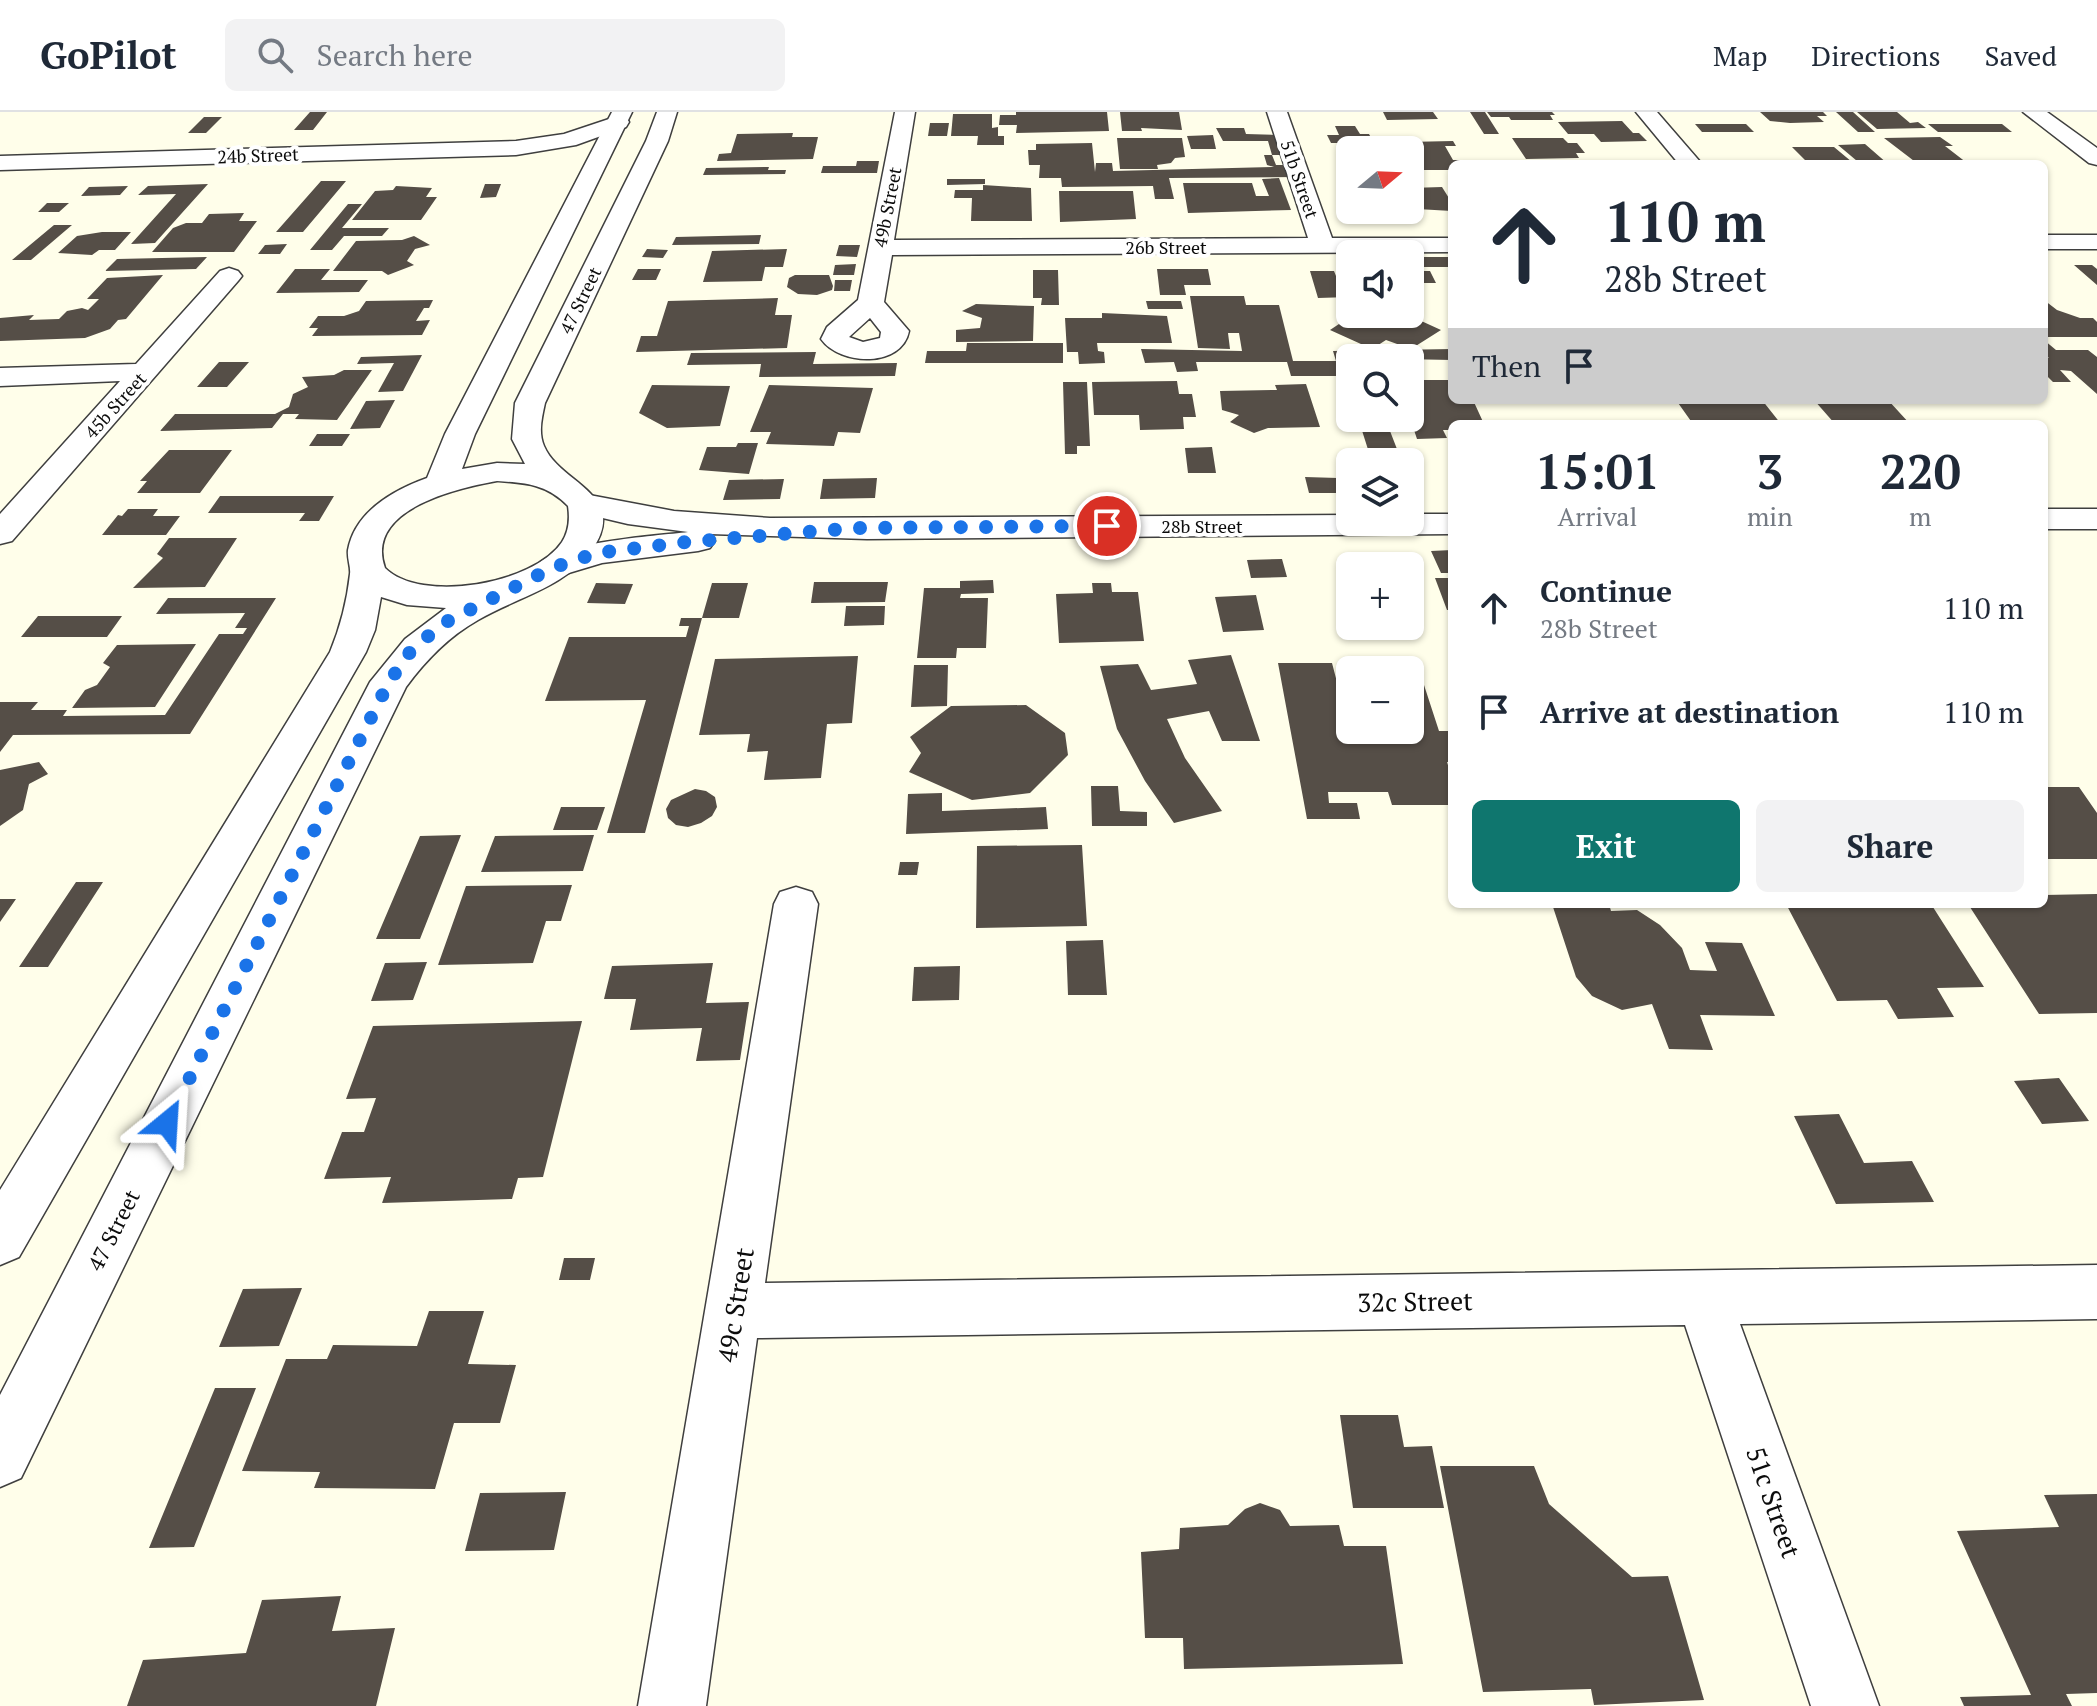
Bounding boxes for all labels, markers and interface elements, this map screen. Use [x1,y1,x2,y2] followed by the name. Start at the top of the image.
[225,19,785,91] search box
[40,30,177,80] text: GoPilot
[253,33,297,77] icon: search
[317,35,473,75] text: Search here
[1713,37,1767,74] text: Map
[1811,37,1941,74] text: Directions
[1985,37,2057,74] text: Saved
[1336,136,1424,224] north arrow
[1336,136,1424,744] map controls
[1275,137,1325,222] street label: 51b Street
[217,142,299,168] street label: 24b Street
[867,164,907,249] street label: 49b Street
[1604,184,1766,258] text: 110 m
[1472,192,1576,296] icon: ahead
[1125,235,1207,259] street label: 26b Street
[1336,240,1424,328] button: sound
[1604,255,1767,302] text: 28b Street
[554,262,607,337] street label: 47 Street
[1336,344,1424,432] button: search
[1557,344,1601,388] icon: arrive
[1472,346,1541,386] text: Then
[79,366,151,443] street label: 45b Street
[1535,439,1660,503] text: 15:01
[1756,439,1783,503] text: 3
[1880,439,1961,503] text: 220
[1336,448,1424,536] button: layers
[1073,492,1141,560] pin
[1558,499,1637,533] text: Arrival
[1747,499,1793,533] text: min
[1909,499,1932,533] text: m
[1085,504,1129,548] icon: arrive
[1161,514,1243,538] street label: 28b Street
[1336,552,1424,640] button: +
[1540,571,1672,611] text: Continue
[1472,586,1516,630] icon: ahead
[1943,588,2024,628] text: 110 m
[1540,611,1658,645] text: 28b Street
[1336,656,1424,744] button: −
[1472,690,1516,734] icon: arrive
[1540,692,1839,732] text: Arrive at destination
[1943,692,2024,732] text: 110 m
[1472,800,1740,892] button: Exit
[1756,800,2024,892] button: Share
[125,1081,209,1165] position arrow
[80,1184,146,1276] street label: 47 Street
[709,1245,761,1365] street label: 49c Street
[1357,1283,1473,1319] street label: 32c Street
[1739,1442,1809,1562] street label: 51c Street

